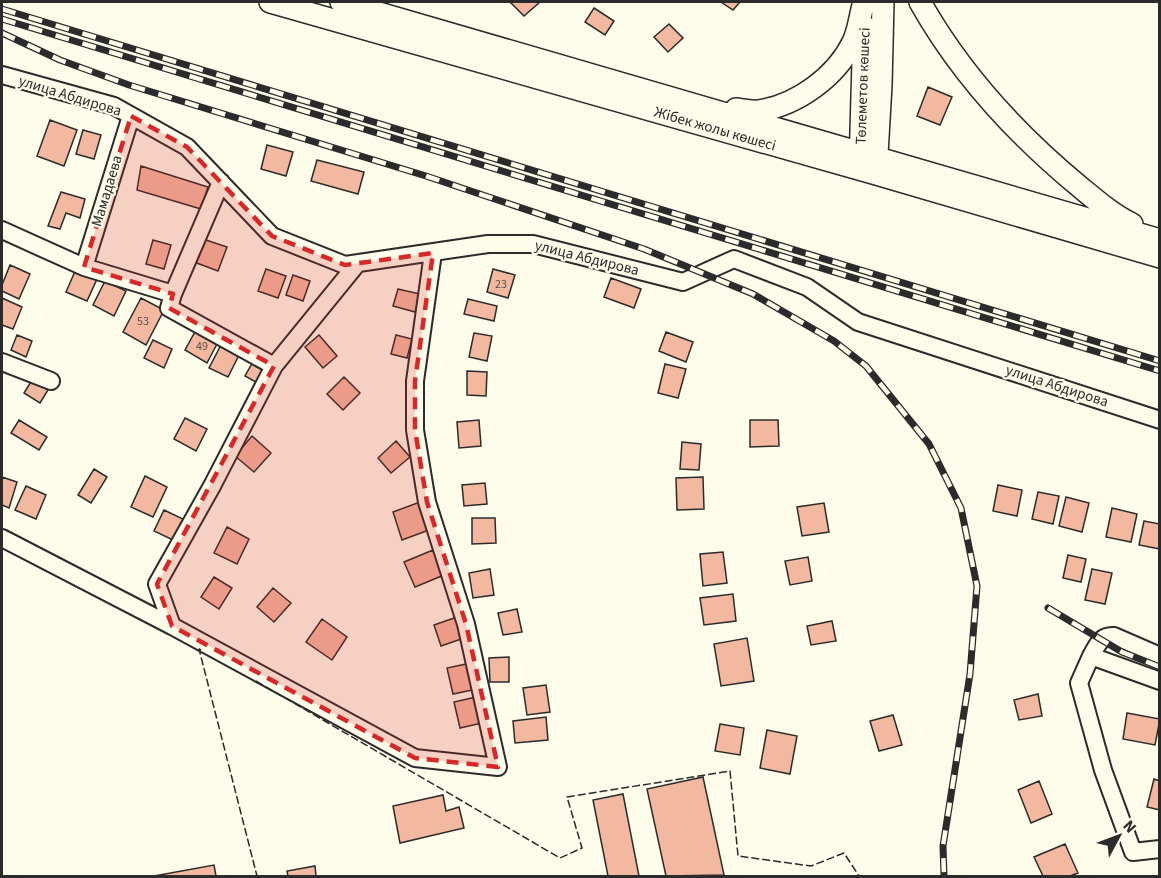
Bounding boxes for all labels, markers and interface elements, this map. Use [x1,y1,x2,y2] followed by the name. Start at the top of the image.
[850,27,876,145] street label: Төлеметов көшесі
[16,70,124,122] street label: улица Абдирова
[652,102,778,156] street label: Жібек жолы көшесі
[86,153,128,229] street label: Мамадаева
[533,235,641,281] street label: улица Абдирова
[495,276,507,293] house number: 23
[137,313,149,330] house number: 53
[196,338,208,355] house number: 49
[1003,360,1111,412] street label: улица Абдирова
[1089,806,1149,866] north arrow
[1118,816,1141,838] text: N

